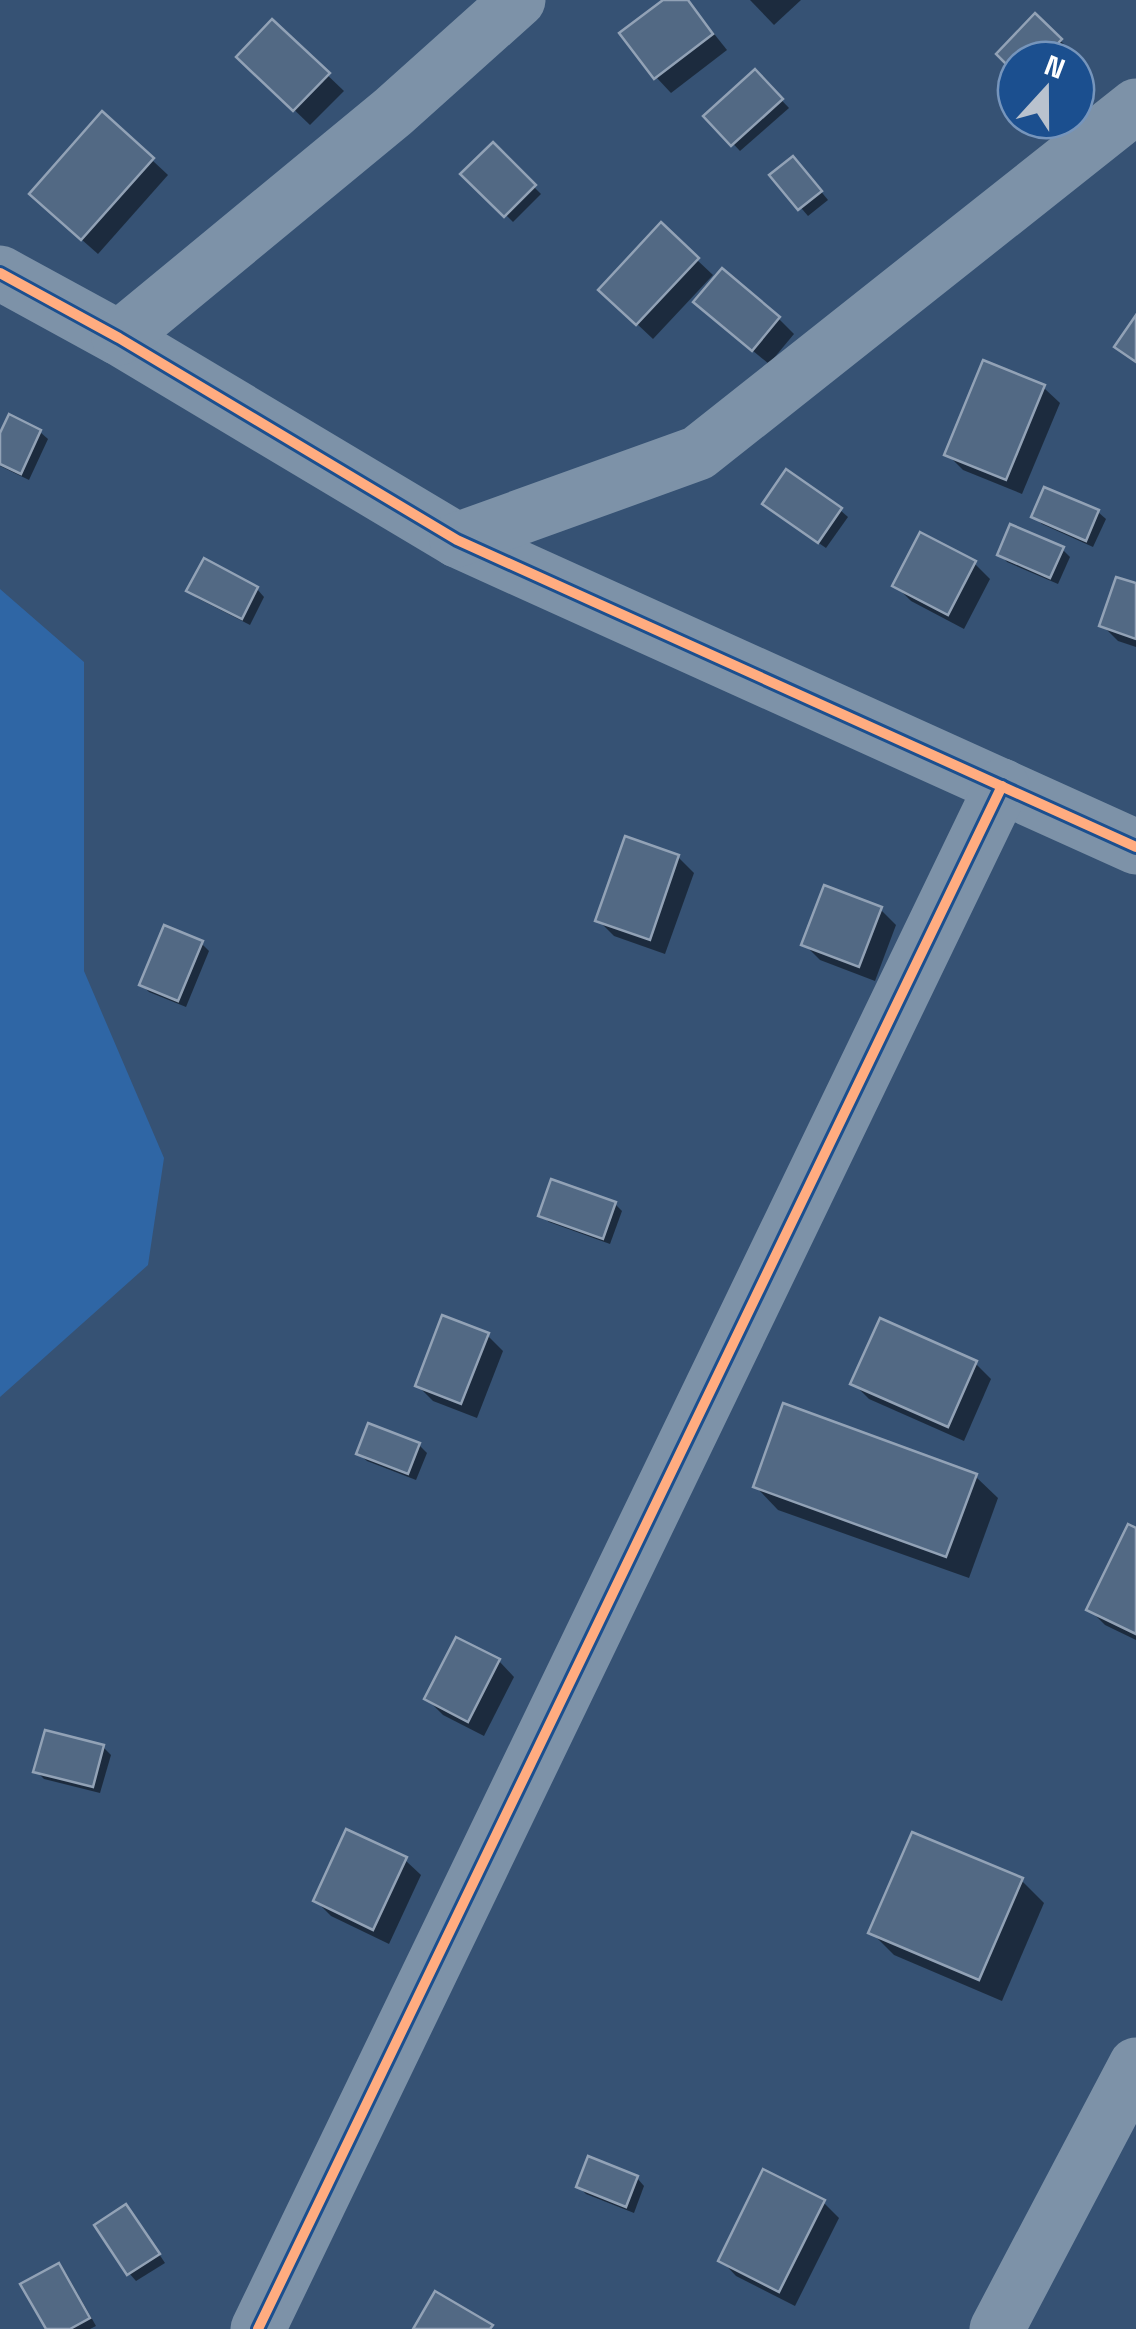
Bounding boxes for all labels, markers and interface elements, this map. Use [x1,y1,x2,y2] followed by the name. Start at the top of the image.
[996,40,1096,140] north arrow
[1040,46,1070,87] text: N

